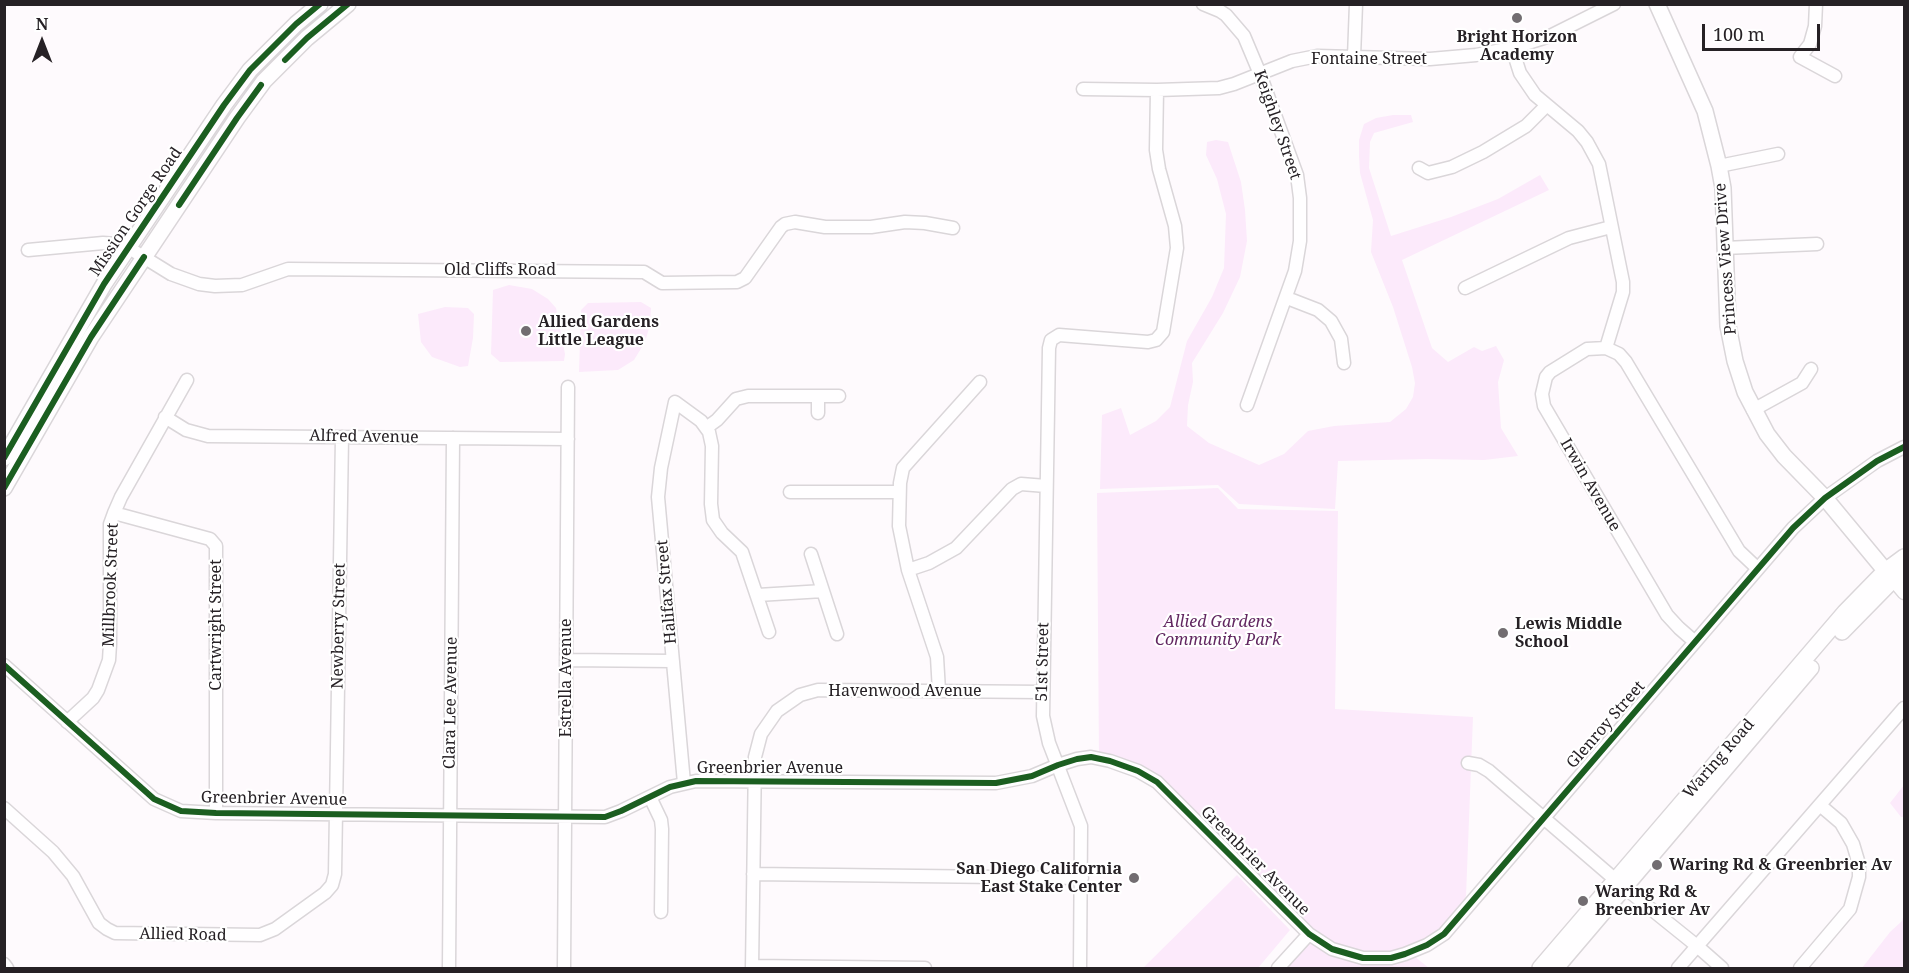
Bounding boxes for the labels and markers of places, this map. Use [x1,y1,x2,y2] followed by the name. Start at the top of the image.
[1510,11,1524,25] marker: Bright Horizon Academy
[1457,27,1577,65] place label: Bright Horizon Academy
[538,312,659,350] place label: Allied Gardens Little League
[519,324,533,338] marker: Allied Gardens Little League
[1515,614,1622,652] place label: Lewis Middle School
[1496,626,1510,640] marker: Lewis Middle School
[1669,855,1892,875] place label: Waring Rd & Greenbrier Av
[1650,858,1664,872] marker: Waring Rd & Greenbrier Av
[956,859,1122,897] place label: San Diego California East Stake Center
[1127,871,1141,885] marker: San Diego California East Stake Center
[1595,882,1710,920] place label: Waring Rd & Breenbrier Av
[1576,894,1590,908] marker: Waring Rd & Breenbrier Av

